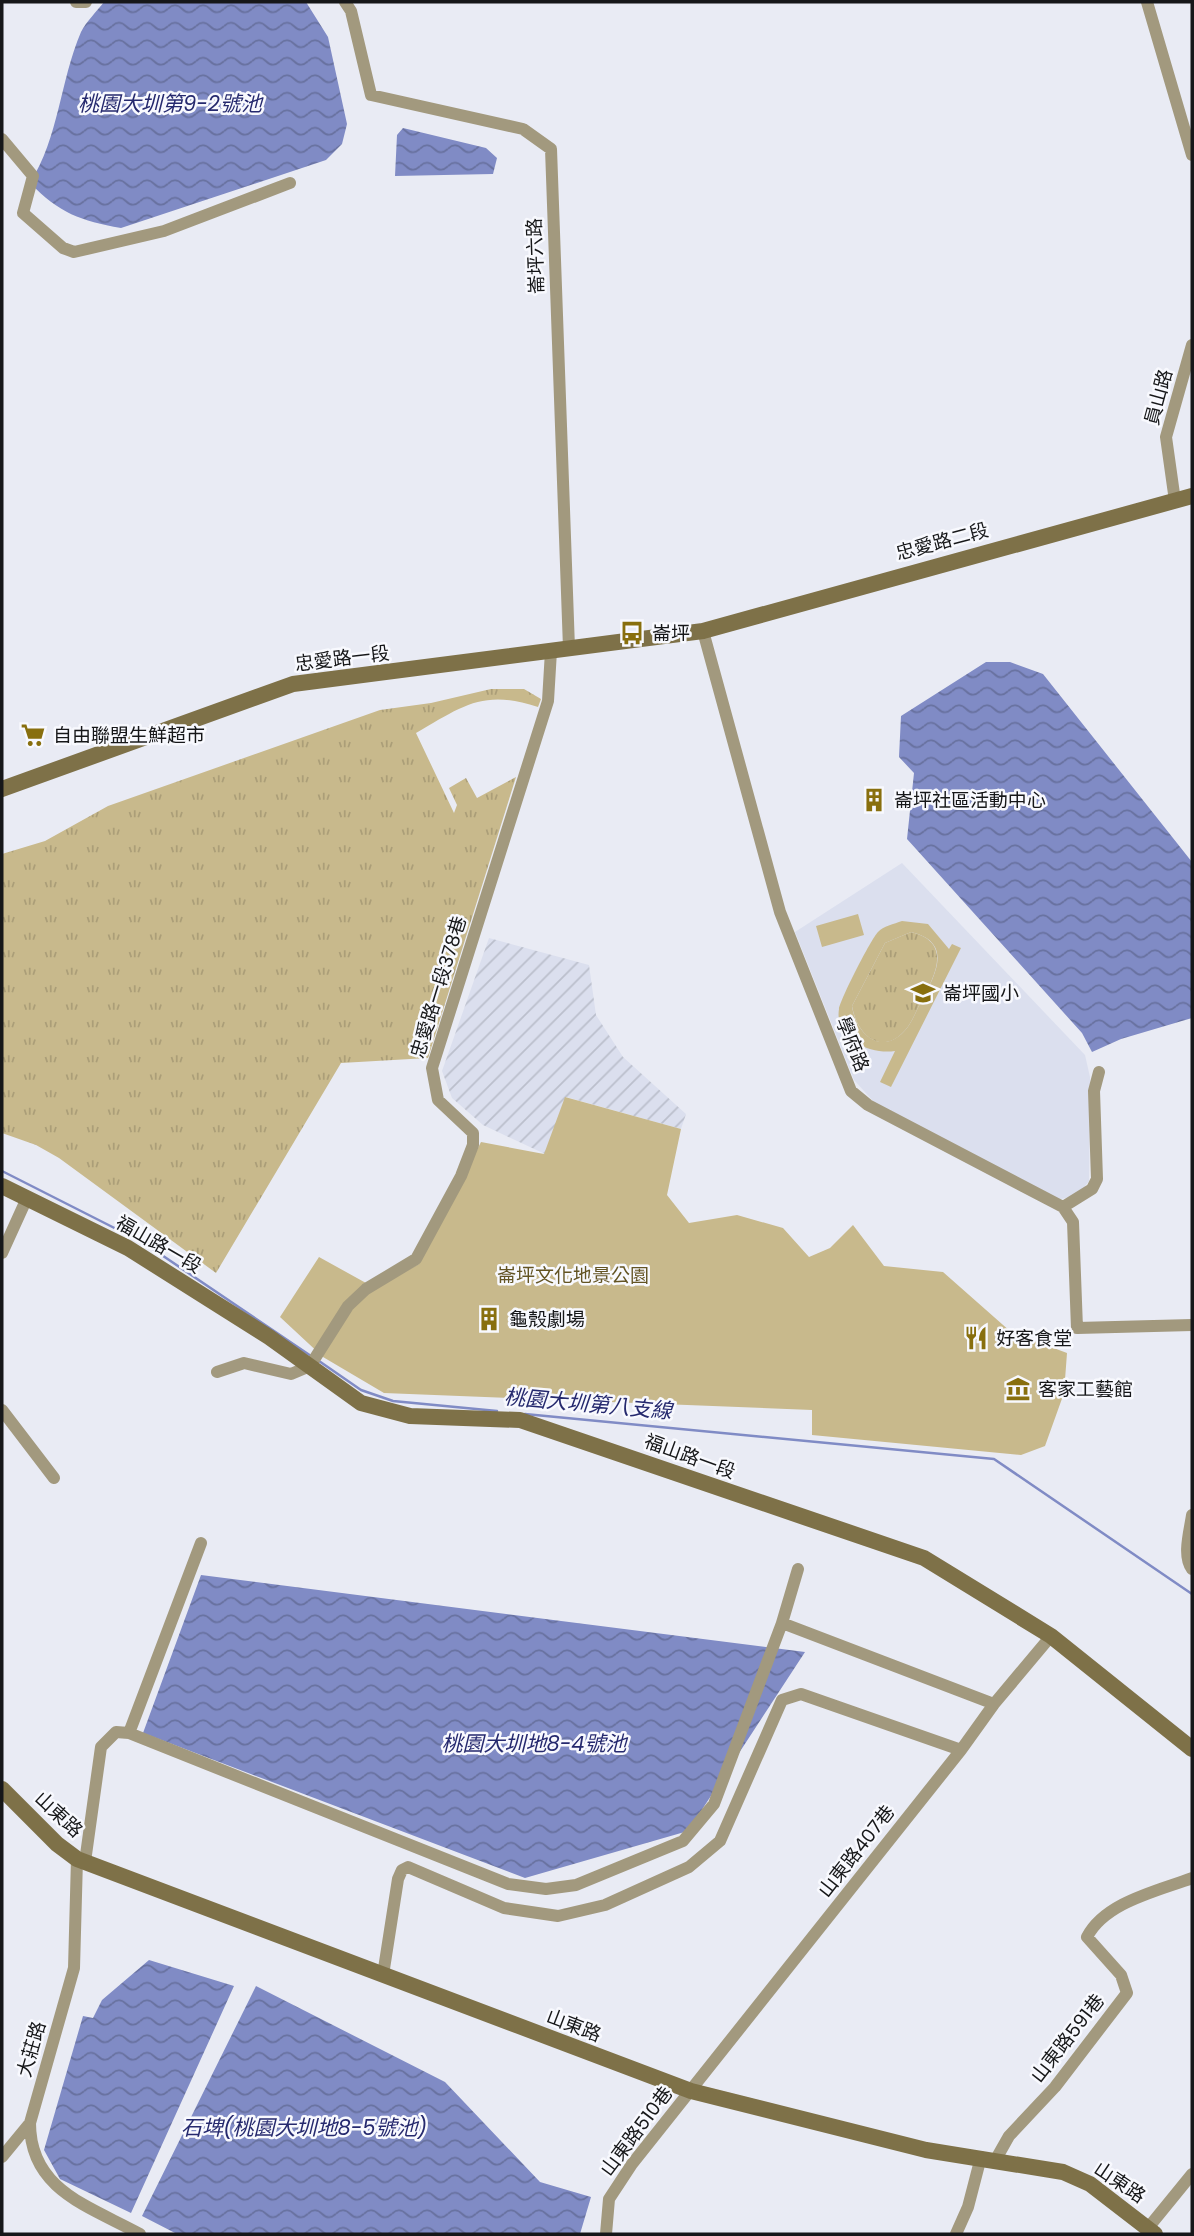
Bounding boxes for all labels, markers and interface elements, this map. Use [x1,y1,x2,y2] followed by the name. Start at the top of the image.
[78,89,264,118] water label: 桃園大圳第9-2號池
[521,218,550,294] street label: 崙坪六路
[1138,366,1179,428] street label: 員山路
[893,516,992,567] street label: 忠愛路二段
[618,619,646,647] bus stop icon: 崙坪
[652,620,690,647] place label: 崙坪
[293,639,391,678] street label: 忠愛路一段
[19,721,47,749] supermarket icon: 自由聯盟生鮮超市
[53,722,205,749] place label: 自由聯盟生鮮超市
[860,786,888,814] building icon: 崙坪社區活動中心
[894,787,1046,814] place label: 崙坪社區活動中心
[404,913,473,1062] street label: 忠愛路一段378巷
[909,979,937,1007] school or university icon: 崙坪國小
[943,980,1019,1007] place label: 崙坪國小
[829,1013,876,1076] street label: 學府路
[111,1209,207,1280] street label: 福山路一段
[497,1262,649,1289] park label: 崙坪文化地景公園
[475,1305,503,1333] building icon: 龜殼劇場
[509,1306,585,1333] place label: 龜殼劇場
[962,1324,990,1352] restaurant icon: 好客食堂
[996,1325,1072,1352] place label: 好客食堂
[1004,1375,1032,1403] museum icon: 客家工藝館
[1038,1376,1133,1403] place label: 客家工藝館
[503,1382,675,1425] water label: 桃園大圳第八支線
[641,1428,739,1485] street label: 福山路一段
[441,1729,629,1758] water label: 桃園大圳地8-4號池
[29,1785,89,1844] street label: 山東路
[812,1800,901,1903] street label: 山東路407巷
[1024,1988,1111,2088] street label: 山東路591巷
[542,2003,605,2048] street label: 山東路
[11,2018,52,2080] street label: 大莊路
[594,2081,679,2182] street label: 山東路510巷
[181,2113,427,2142] water label: 石埤(桃園大圳地8-5號池)
[1089,2155,1151,2210] street label: 山東路

